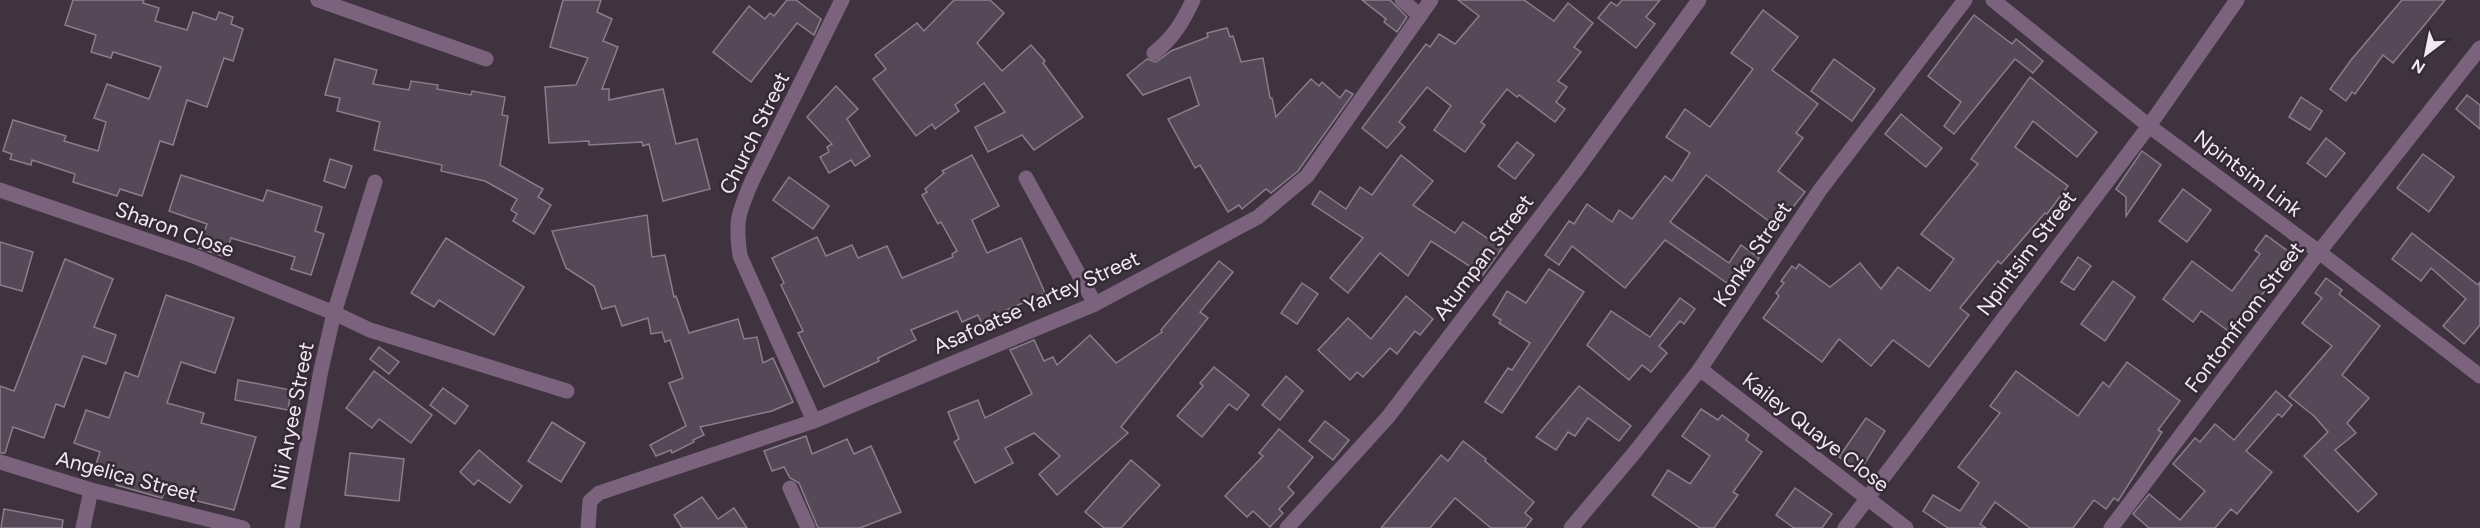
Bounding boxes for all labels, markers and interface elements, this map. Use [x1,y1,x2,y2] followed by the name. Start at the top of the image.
[2396,24,2456,84] north arrow
[2408,55,2429,78] text: N
[714,68,794,198] street label: Church Street
[2189,124,2308,222] street label: Npintsim Link
[1971,186,2081,320] street label: Npintsim Street
[1428,189,1538,325] street label: Atumpan Street
[112,196,238,262] street label: Sharon Close
[1708,197,1796,311] street label: Konka Street
[2179,237,2309,397] street label: Fontomfrom Street
[929,245,1143,359] street label: Asafoatse Yartey Street
[265,340,319,492] street label: Nii Aryee Street
[1738,367,1894,497] street label: Kailey Quaye Close
[54,445,200,507] street label: Angelica Street

